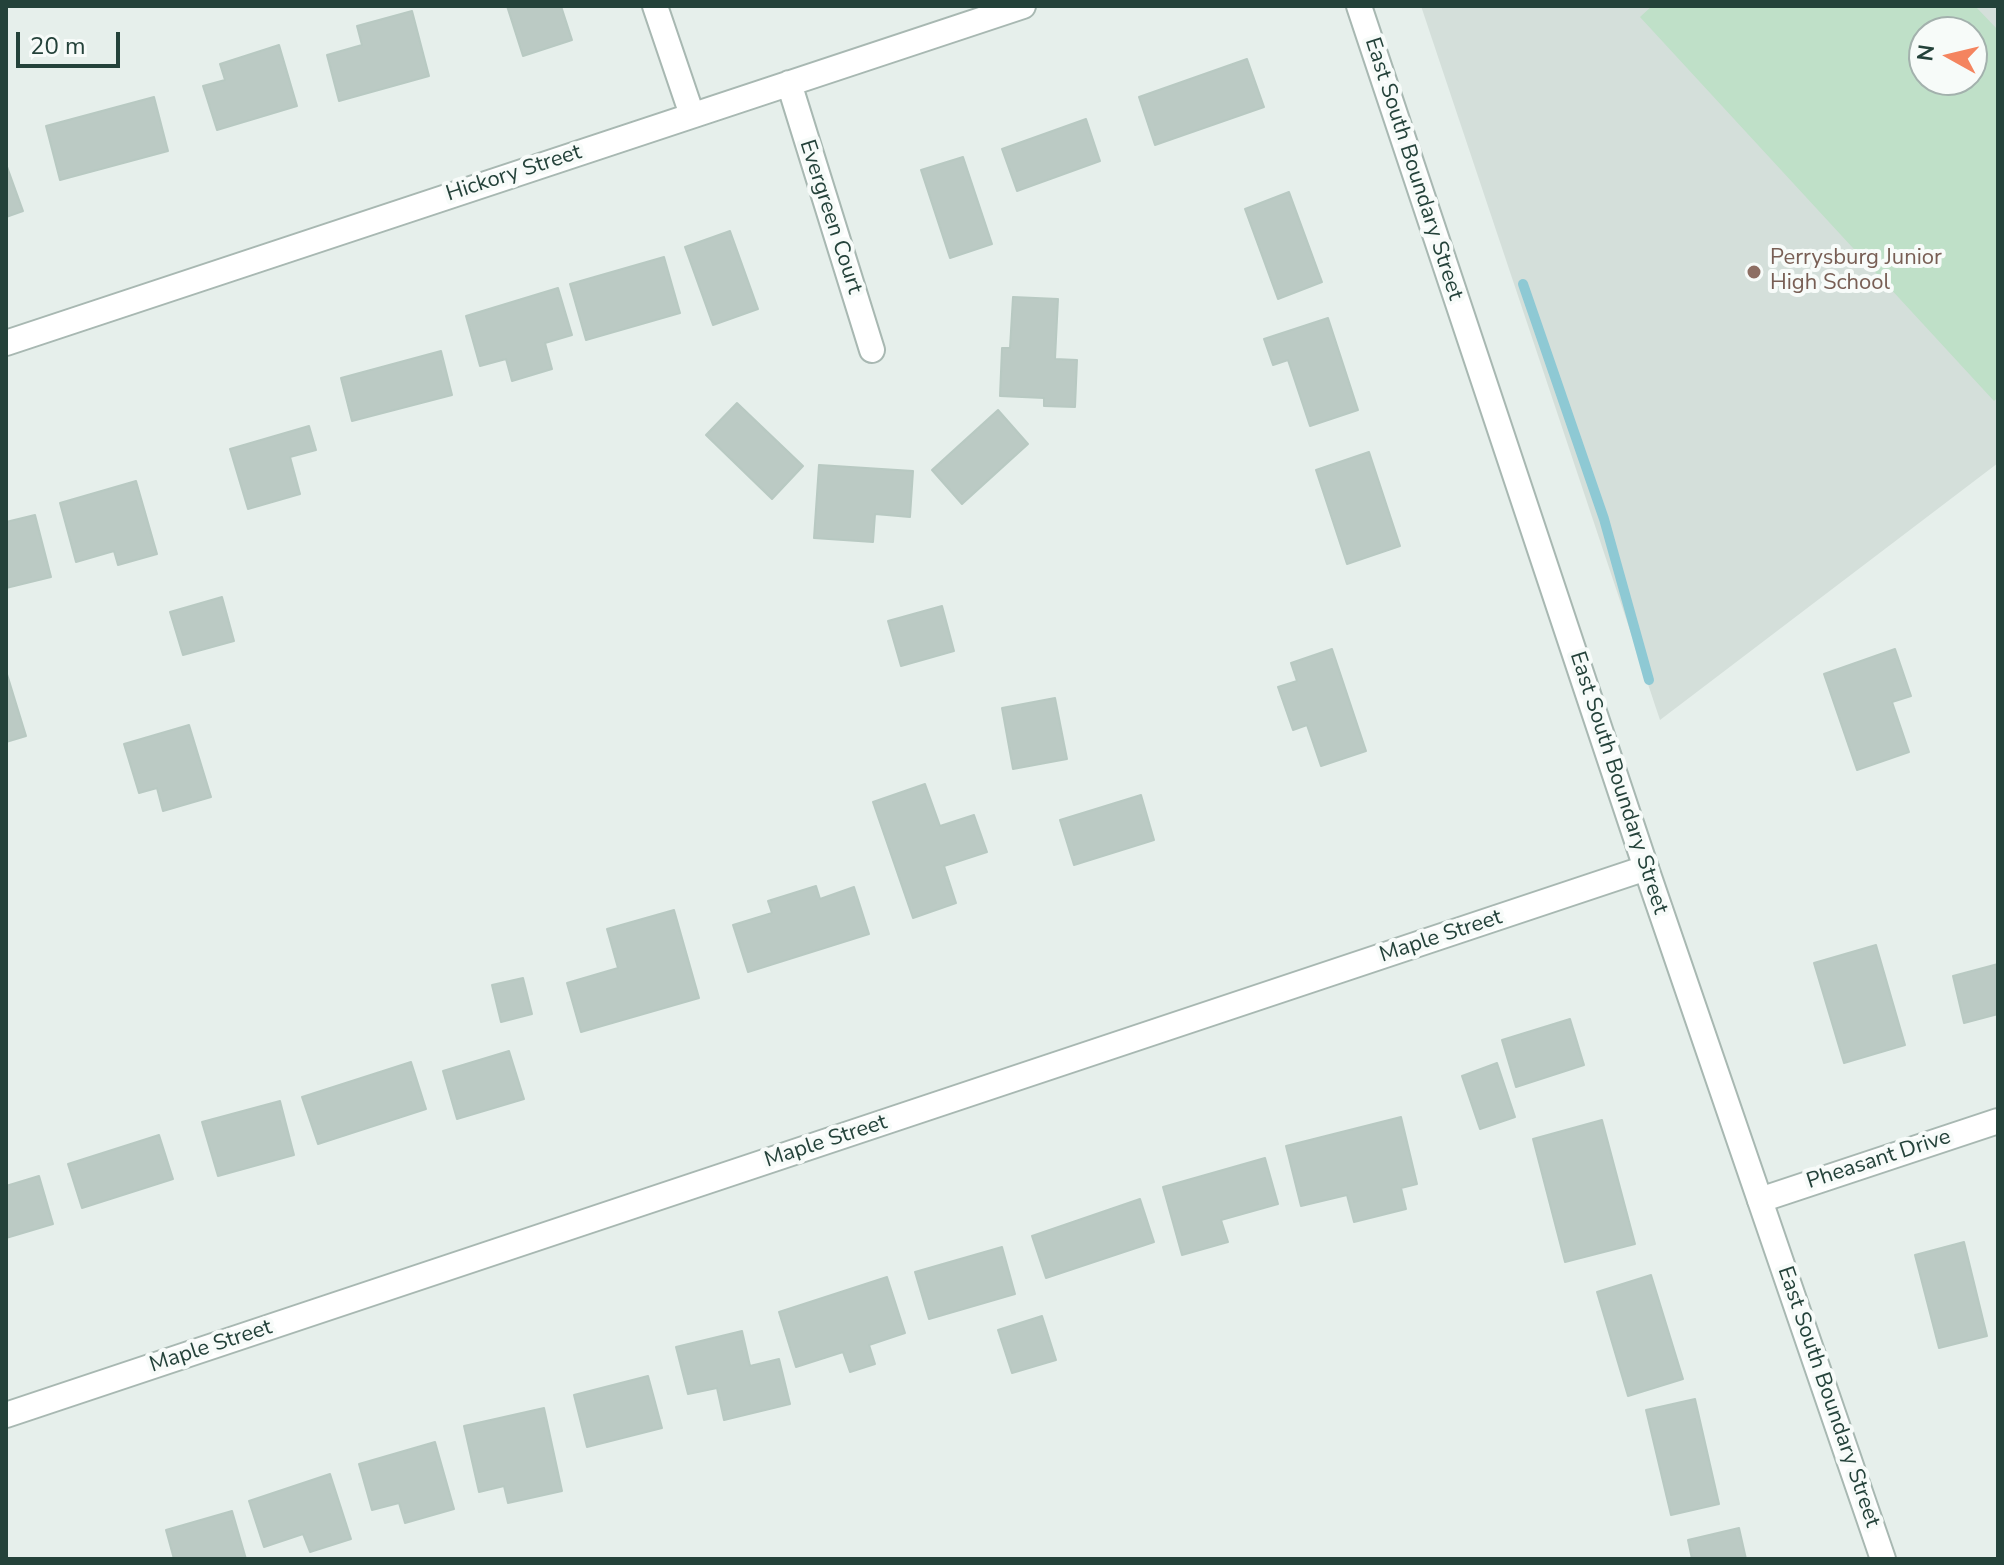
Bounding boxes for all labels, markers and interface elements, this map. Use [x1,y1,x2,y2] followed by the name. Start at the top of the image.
[20,16,124,66] scale bar
[1908,16,1988,96] north arrow
[30,30,86,62] text: 20 m
[1358,35,1468,303] street label: East South Boundary Street
[1910,43,1942,63] text: N
[793,137,867,297] street label: Evergreen Court
[443,140,585,208] street label: Hickory Street
[1770,246,1942,298] place label: Perrysburg Junior High School
[1745,263,1763,281] marker: Perrysburg Junior High School
[1563,649,1673,917] street label: East South Boundary Street
[1376,905,1506,969] street label: Maple Street
[761,1110,891,1174] street label: Maple Street
[1804,1124,1954,1196] street label: Pheasant Drive
[1771,1263,1885,1531] street label: East South Boundary Street
[146,1315,276,1379] street label: Maple Street

